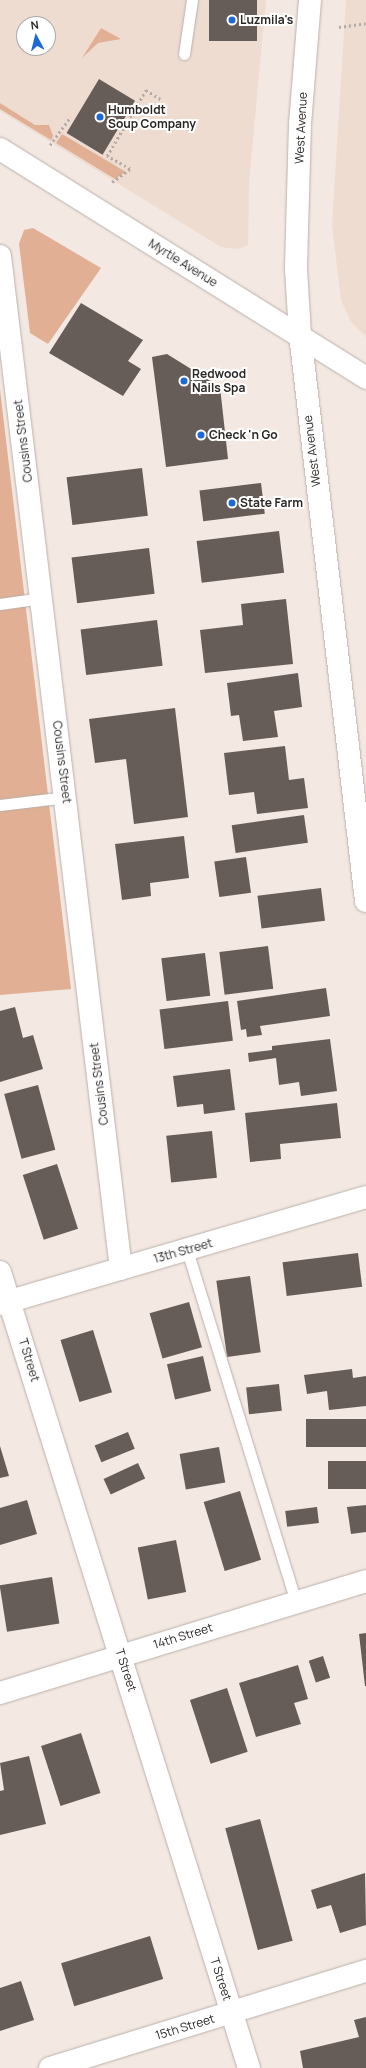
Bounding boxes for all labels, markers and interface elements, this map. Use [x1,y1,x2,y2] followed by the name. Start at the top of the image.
[240,13,293,27] place label: Luzmila's
[227,15,237,25] marker: Luzmila's
[16,16,56,56] north arrow
[30,17,39,33] text: N
[292,92,310,164] street label: West Avenue
[108,103,196,131] place label: Humboldt Soup Company
[95,112,105,122] marker: Humboldt Soup Company
[146,236,220,290] street label: Myrtle Avenue
[192,367,246,395] place label: Redwood Nails Spa
[179,376,189,386] marker: Redwood Nails Spa
[11,399,35,483] street label: Cousins Street
[300,414,324,488] street label: West Avenue
[209,428,278,442] place label: Check 'n Go
[196,430,206,440] marker: Check 'n Go
[240,496,303,510] place label: State Farm
[227,498,237,508] marker: State Farm
[50,720,74,804] street label: Cousins Street
[87,1042,111,1126] street label: Cousins Street
[152,1236,214,1266] street label: 13th Street
[16,1336,42,1384] street label: T Street
[152,1620,214,1652] street label: 14th Street
[112,1646,140,1694] street label: T Street
[207,1955,235,2003] street label: T Street
[154,2011,216,2043] street label: 15th Street

